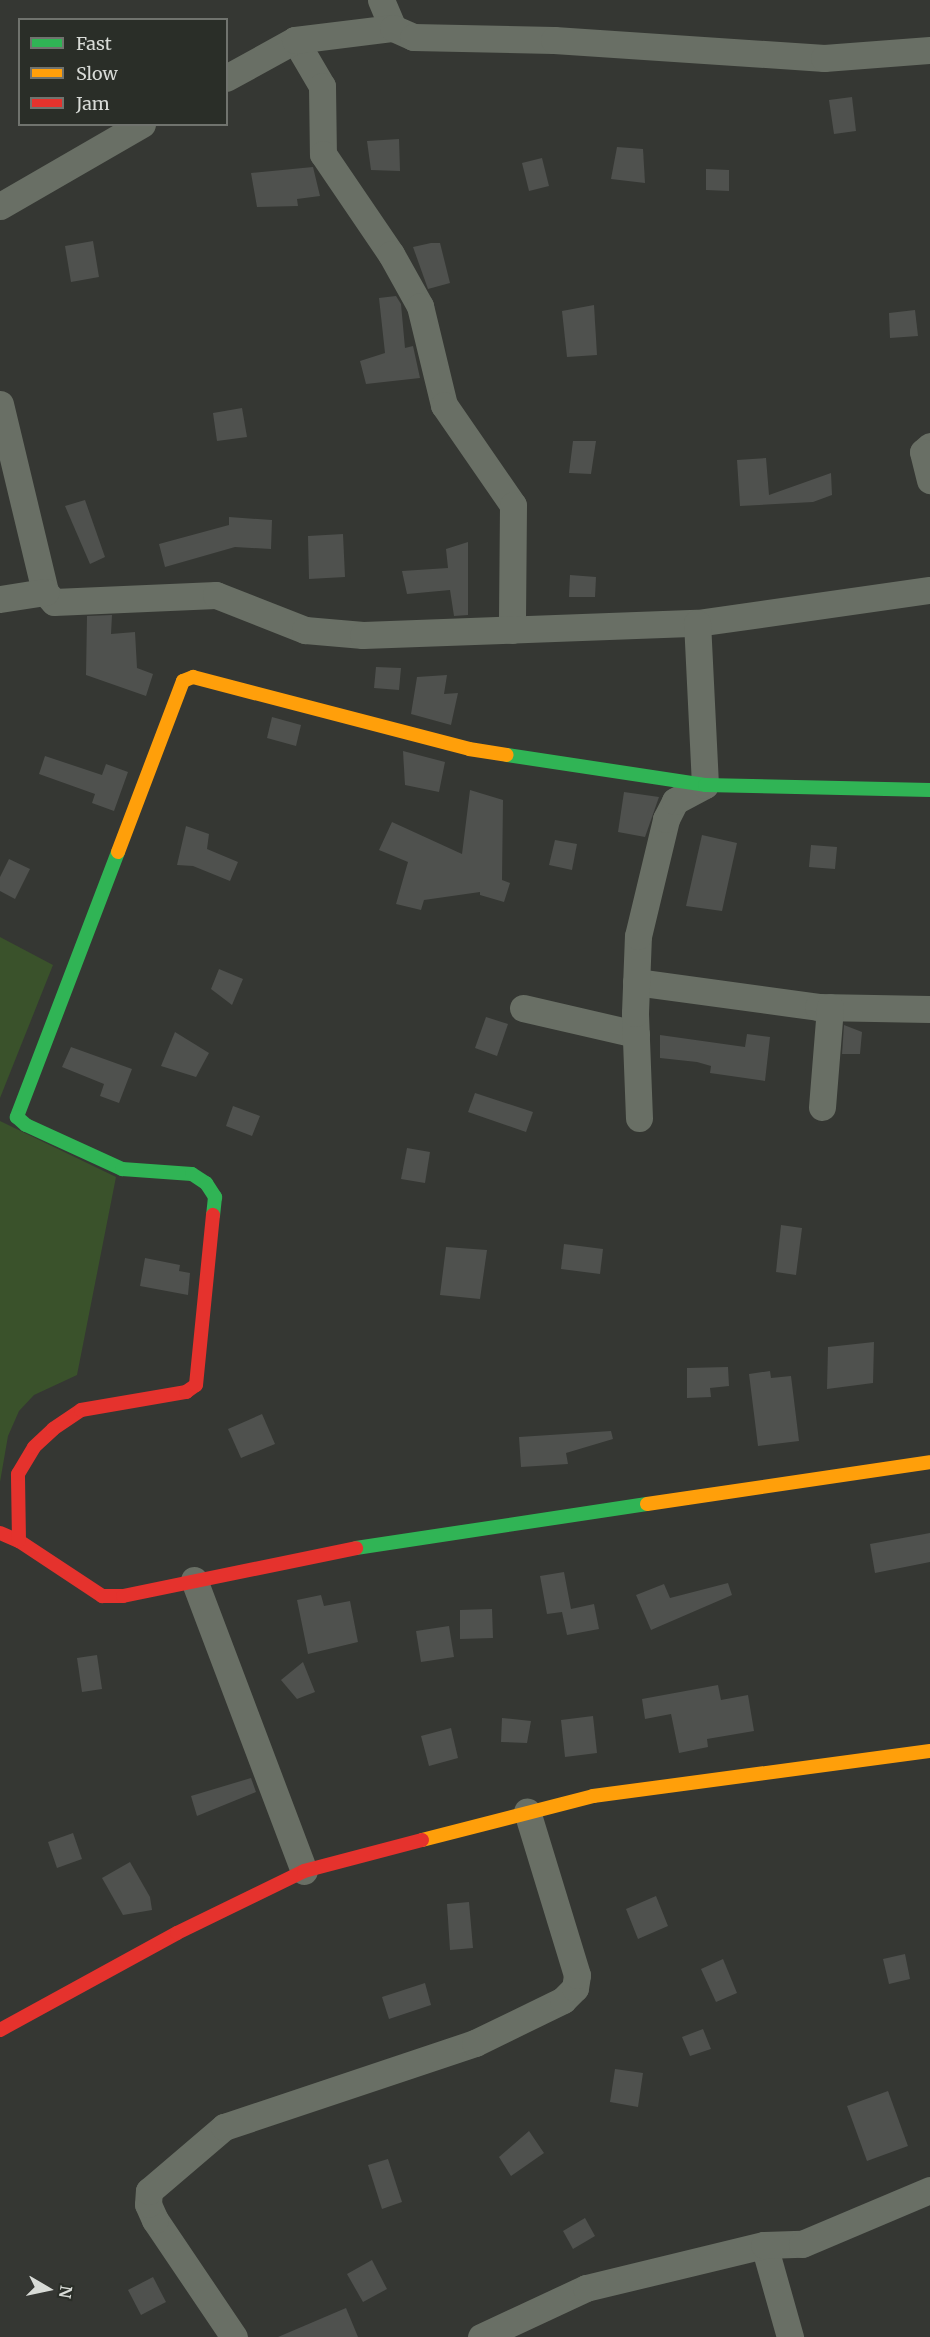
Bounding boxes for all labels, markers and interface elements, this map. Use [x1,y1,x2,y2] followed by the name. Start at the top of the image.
[18,18,228,126] legend
[76,32,112,55] text: Fast
[76,62,118,85] text: Slow
[76,92,110,115] text: Jam
[18,2259,78,2319] north arrow
[55,2284,77,2300] text: N

